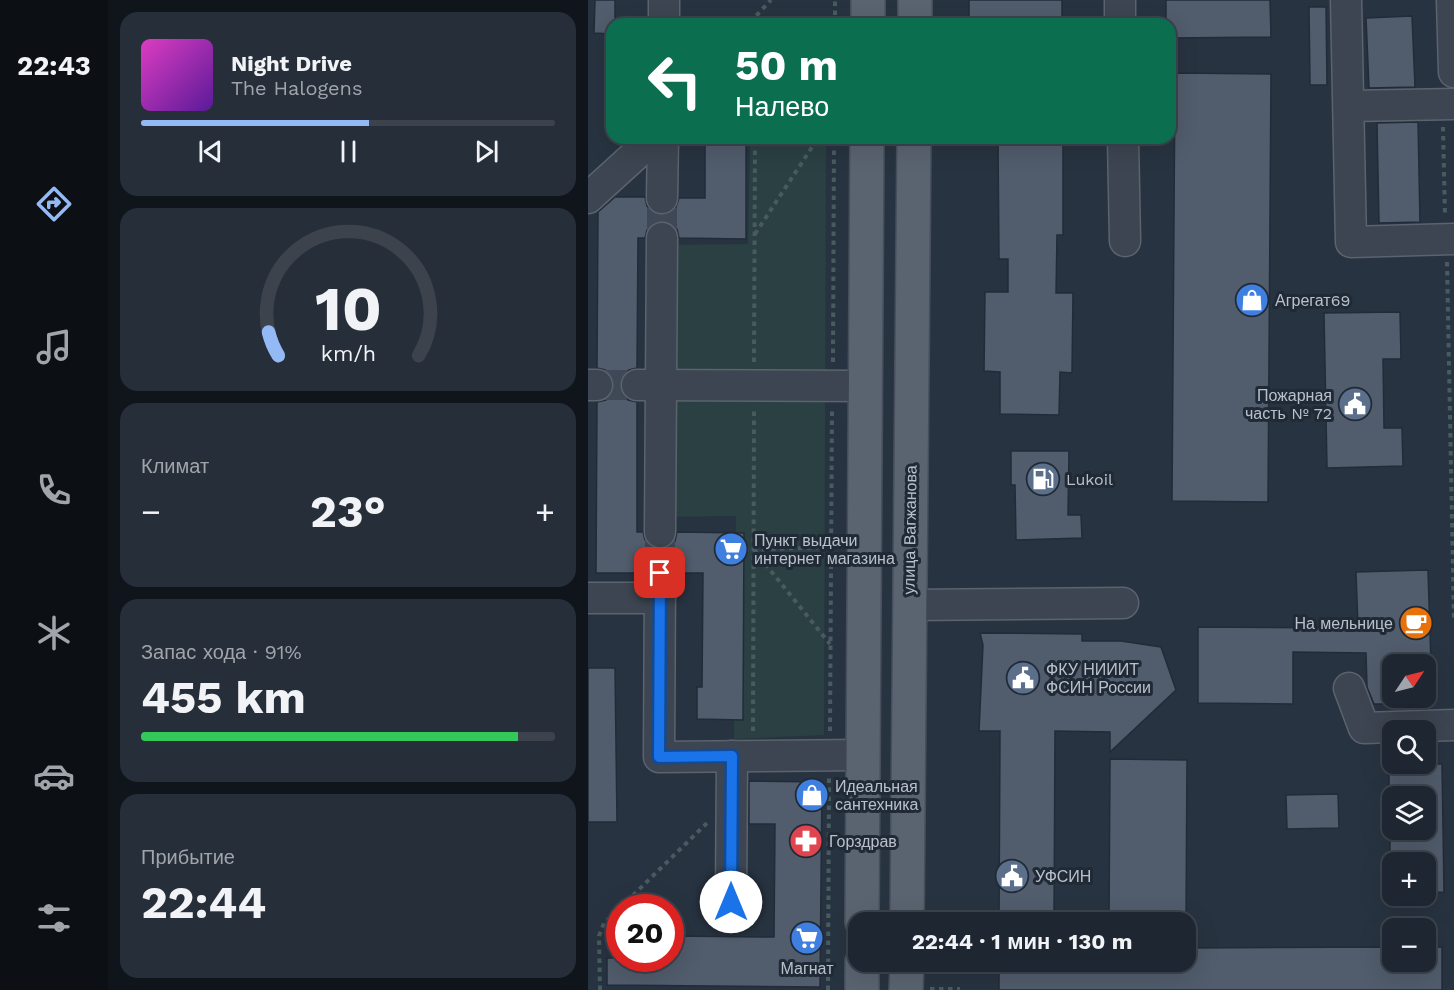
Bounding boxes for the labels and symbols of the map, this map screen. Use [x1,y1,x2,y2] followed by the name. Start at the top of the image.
[1234,282,1270,318] shop icon: Агрегат69
[1275,291,1350,310] place label: Агрегат69
[1245,386,1332,423] place label: Пожарная часть № 72
[1337,386,1373,422] public building icon: Пожарная часть № 72
[1025,461,1061,497] fuel station icon: Lukoil
[899,465,921,595] street label: улица Вагжанова
[1066,470,1113,489] place label: Lukoil
[713,531,749,567] supermarket icon: Пункт выдачи интернет магазина
[754,531,895,568] place label: Пункт выдачи интернет магазина
[634,547,685,598] pin
[1398,605,1434,641] cafe icon: На мельнице
[1294,614,1393,633] place label: На мельнице
[1382,654,1436,708] north arrow
[1005,660,1041,696] public building icon: ФКУ НИИИТ ФСИН России
[1046,660,1151,697] place label: ФКУ НИИИТ ФСИН России
[794,777,830,813] shop icon: Идеальная сантехника
[835,777,919,814] place label: Идеальная сантехника
[788,823,824,859] pharmacy icon: Горздрав
[829,832,897,851] place label: Горздрав
[994,858,1030,894] public building icon: УФСИН
[1035,867,1091,886] place label: УФСИН
[699,870,763,934] position arrow
[606,894,684,972] speed limit sign: 20
[789,920,825,956] supermarket icon: Магнат
[781,959,834,978] place label: Магнат

